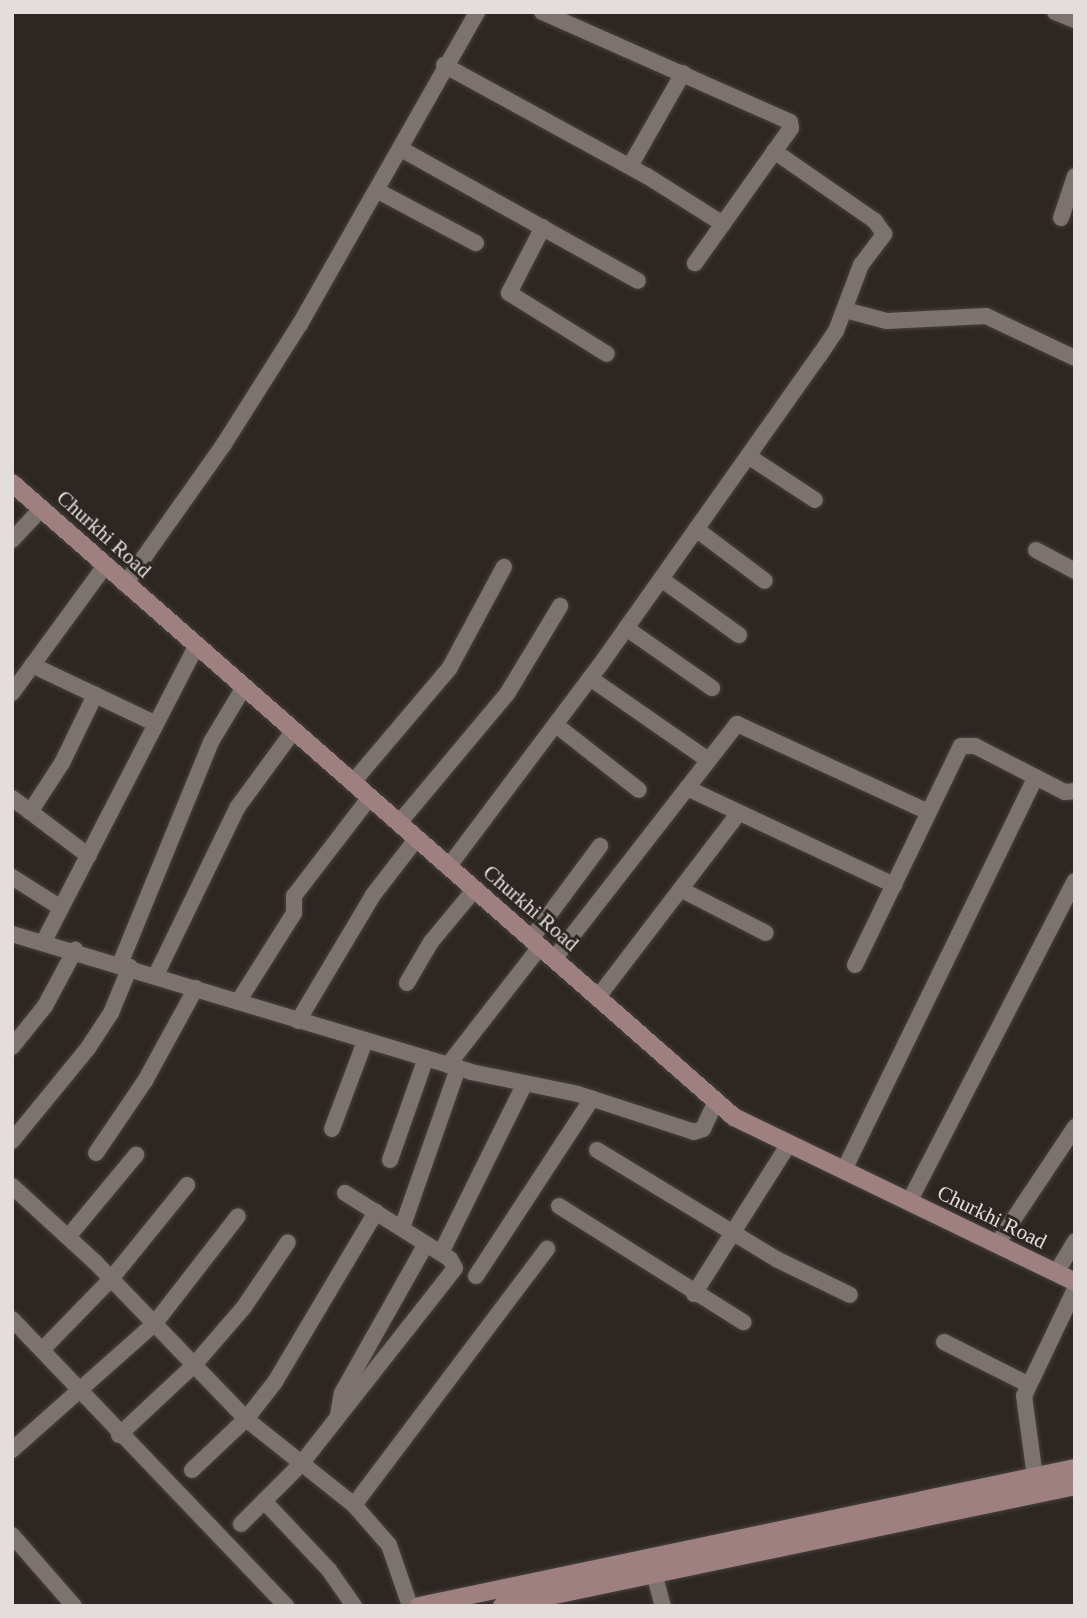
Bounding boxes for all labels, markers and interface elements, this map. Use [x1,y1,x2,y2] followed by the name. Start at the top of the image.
[46,480,162,588] street label: Churkhi Road
[472,855,590,961] street label: Churkhi Road
[927,1176,1057,1258] street label: Churkhi Road

